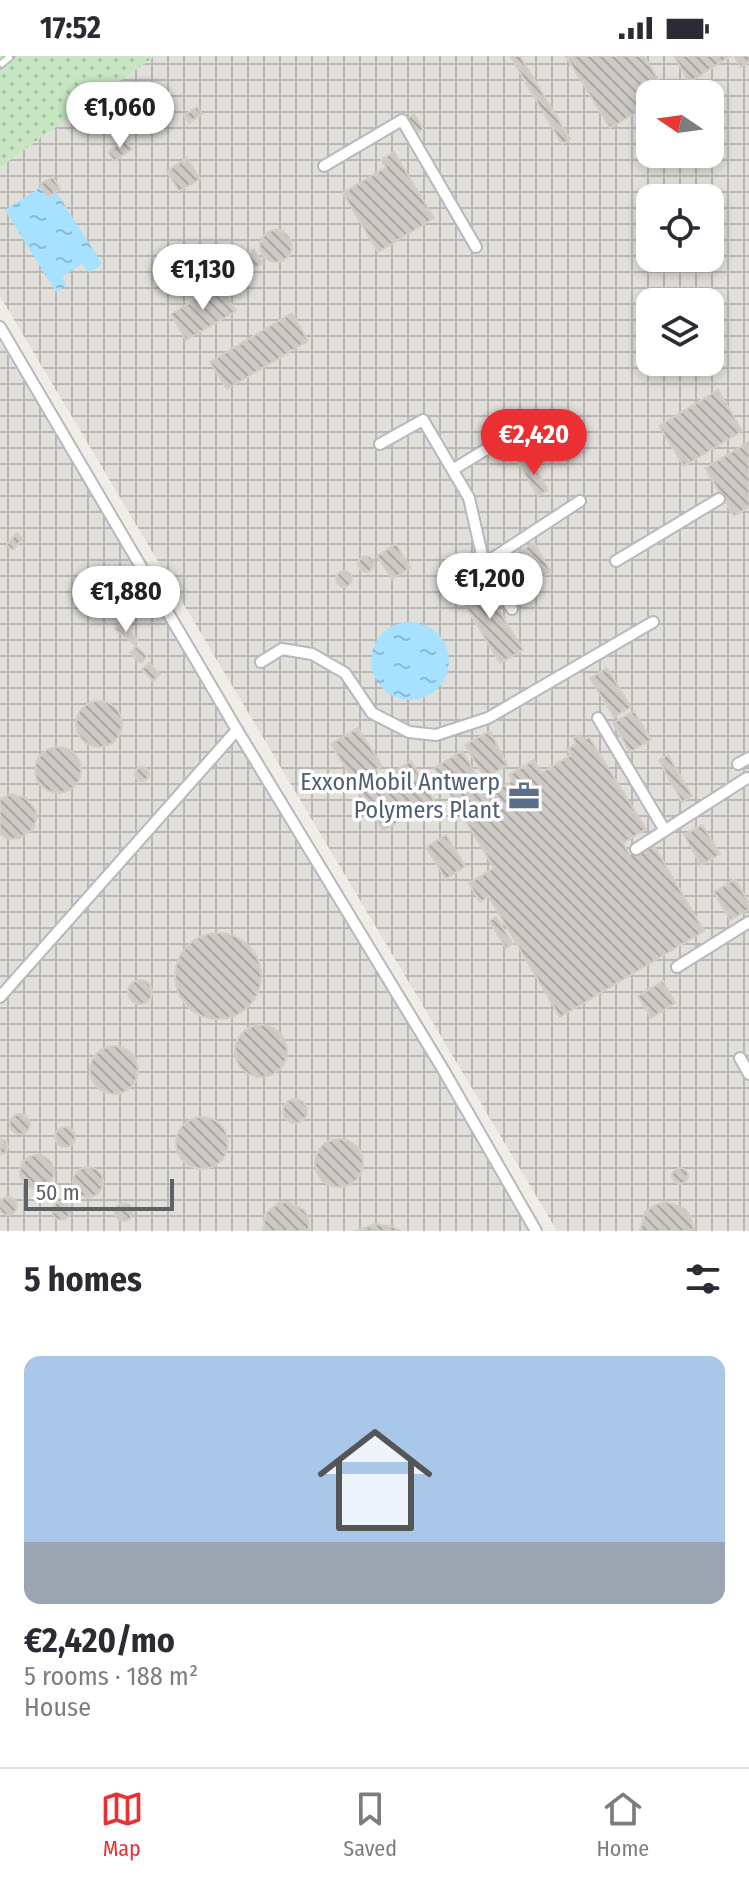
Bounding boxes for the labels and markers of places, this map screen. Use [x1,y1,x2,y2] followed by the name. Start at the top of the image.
[55,82,185,150] pin: €1,060
[138,244,268,312] pin: €1,130
[469,409,599,477] pin: €2,420
[425,553,555,621] pin: €1,200
[61,566,191,634] pin: €1,880
[300,768,500,824] place label: ExxonMobil Antwerp Polymers Plant
[507,779,541,813] office icon: ExxonMobil Antwerp Polymers Plant

